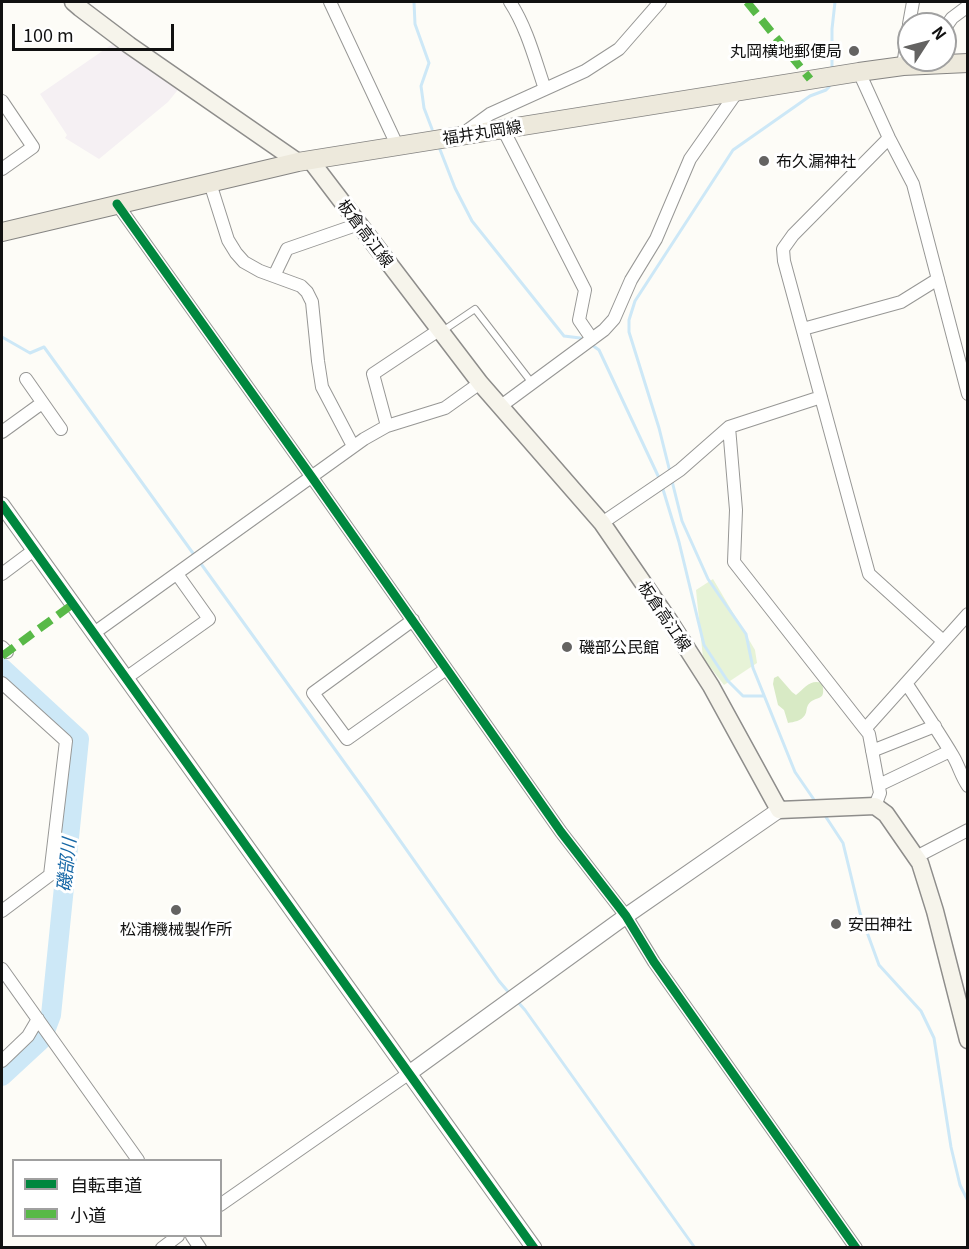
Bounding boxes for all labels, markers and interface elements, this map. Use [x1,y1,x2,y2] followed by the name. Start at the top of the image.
[15,12,177,50] scale bar
[897,12,957,72] north arrow
[23,21,74,47] text: 100 m
[927,21,953,44] text: N
[730,41,842,61] place label: 丸岡横地郵便局
[847,44,861,58] marker: 丸岡横地郵便局
[441,116,523,148] street label: 福井丸岡線
[776,151,856,171] place label: 布久漏神社
[757,154,771,168] marker: 布久漏神社
[334,195,398,271] street label: 板倉高江線
[635,577,695,655] street label: 板倉高江線
[579,637,659,657] place label: 磯部公民館
[560,640,574,654] marker: 磯部公民館
[52,837,80,893] water label: 磯部川
[169,903,183,917] marker: 松浦機械製作所
[848,914,912,934] place label: 安田神社
[829,917,843,931] marker: 安田神社
[120,919,232,939] place label: 松浦機械製作所
[12,1159,222,1237] legend
[70,1171,142,1197] text: 自転車道
[70,1201,106,1227] text: 小道

